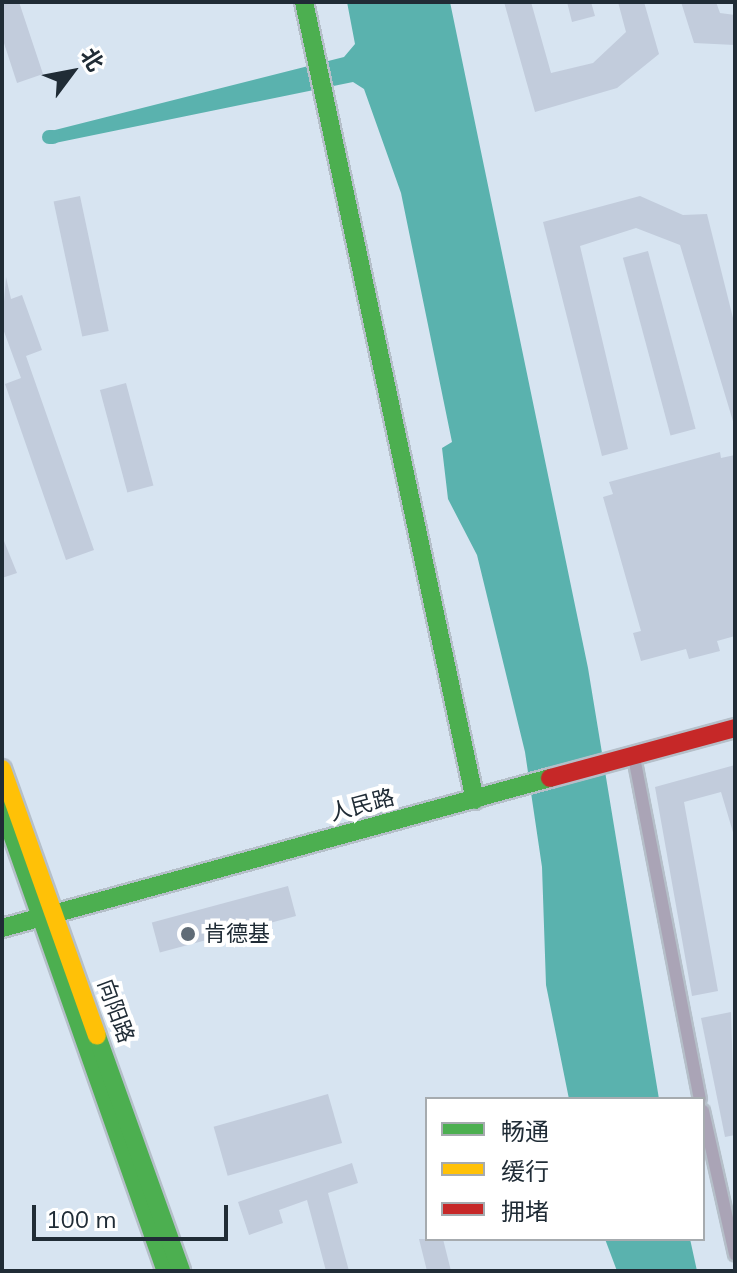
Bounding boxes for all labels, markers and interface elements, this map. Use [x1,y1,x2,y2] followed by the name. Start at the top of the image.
[32,32,112,112] north arrow
[75,43,110,76] text: 北
[327,784,397,826] street label: 人民路
[204,921,270,947] place label: 肯德基
[179,925,197,943] marker: 肯德基
[92,975,140,1047] street label: 向阳路
[425,1097,705,1241] legend
[501,1116,549,1146] text: 畅通
[501,1156,549,1186] text: 缓行
[36,1189,232,1239] scale bar
[501,1196,549,1226] text: 拥堵
[46,1204,117,1234] text: 100 m

